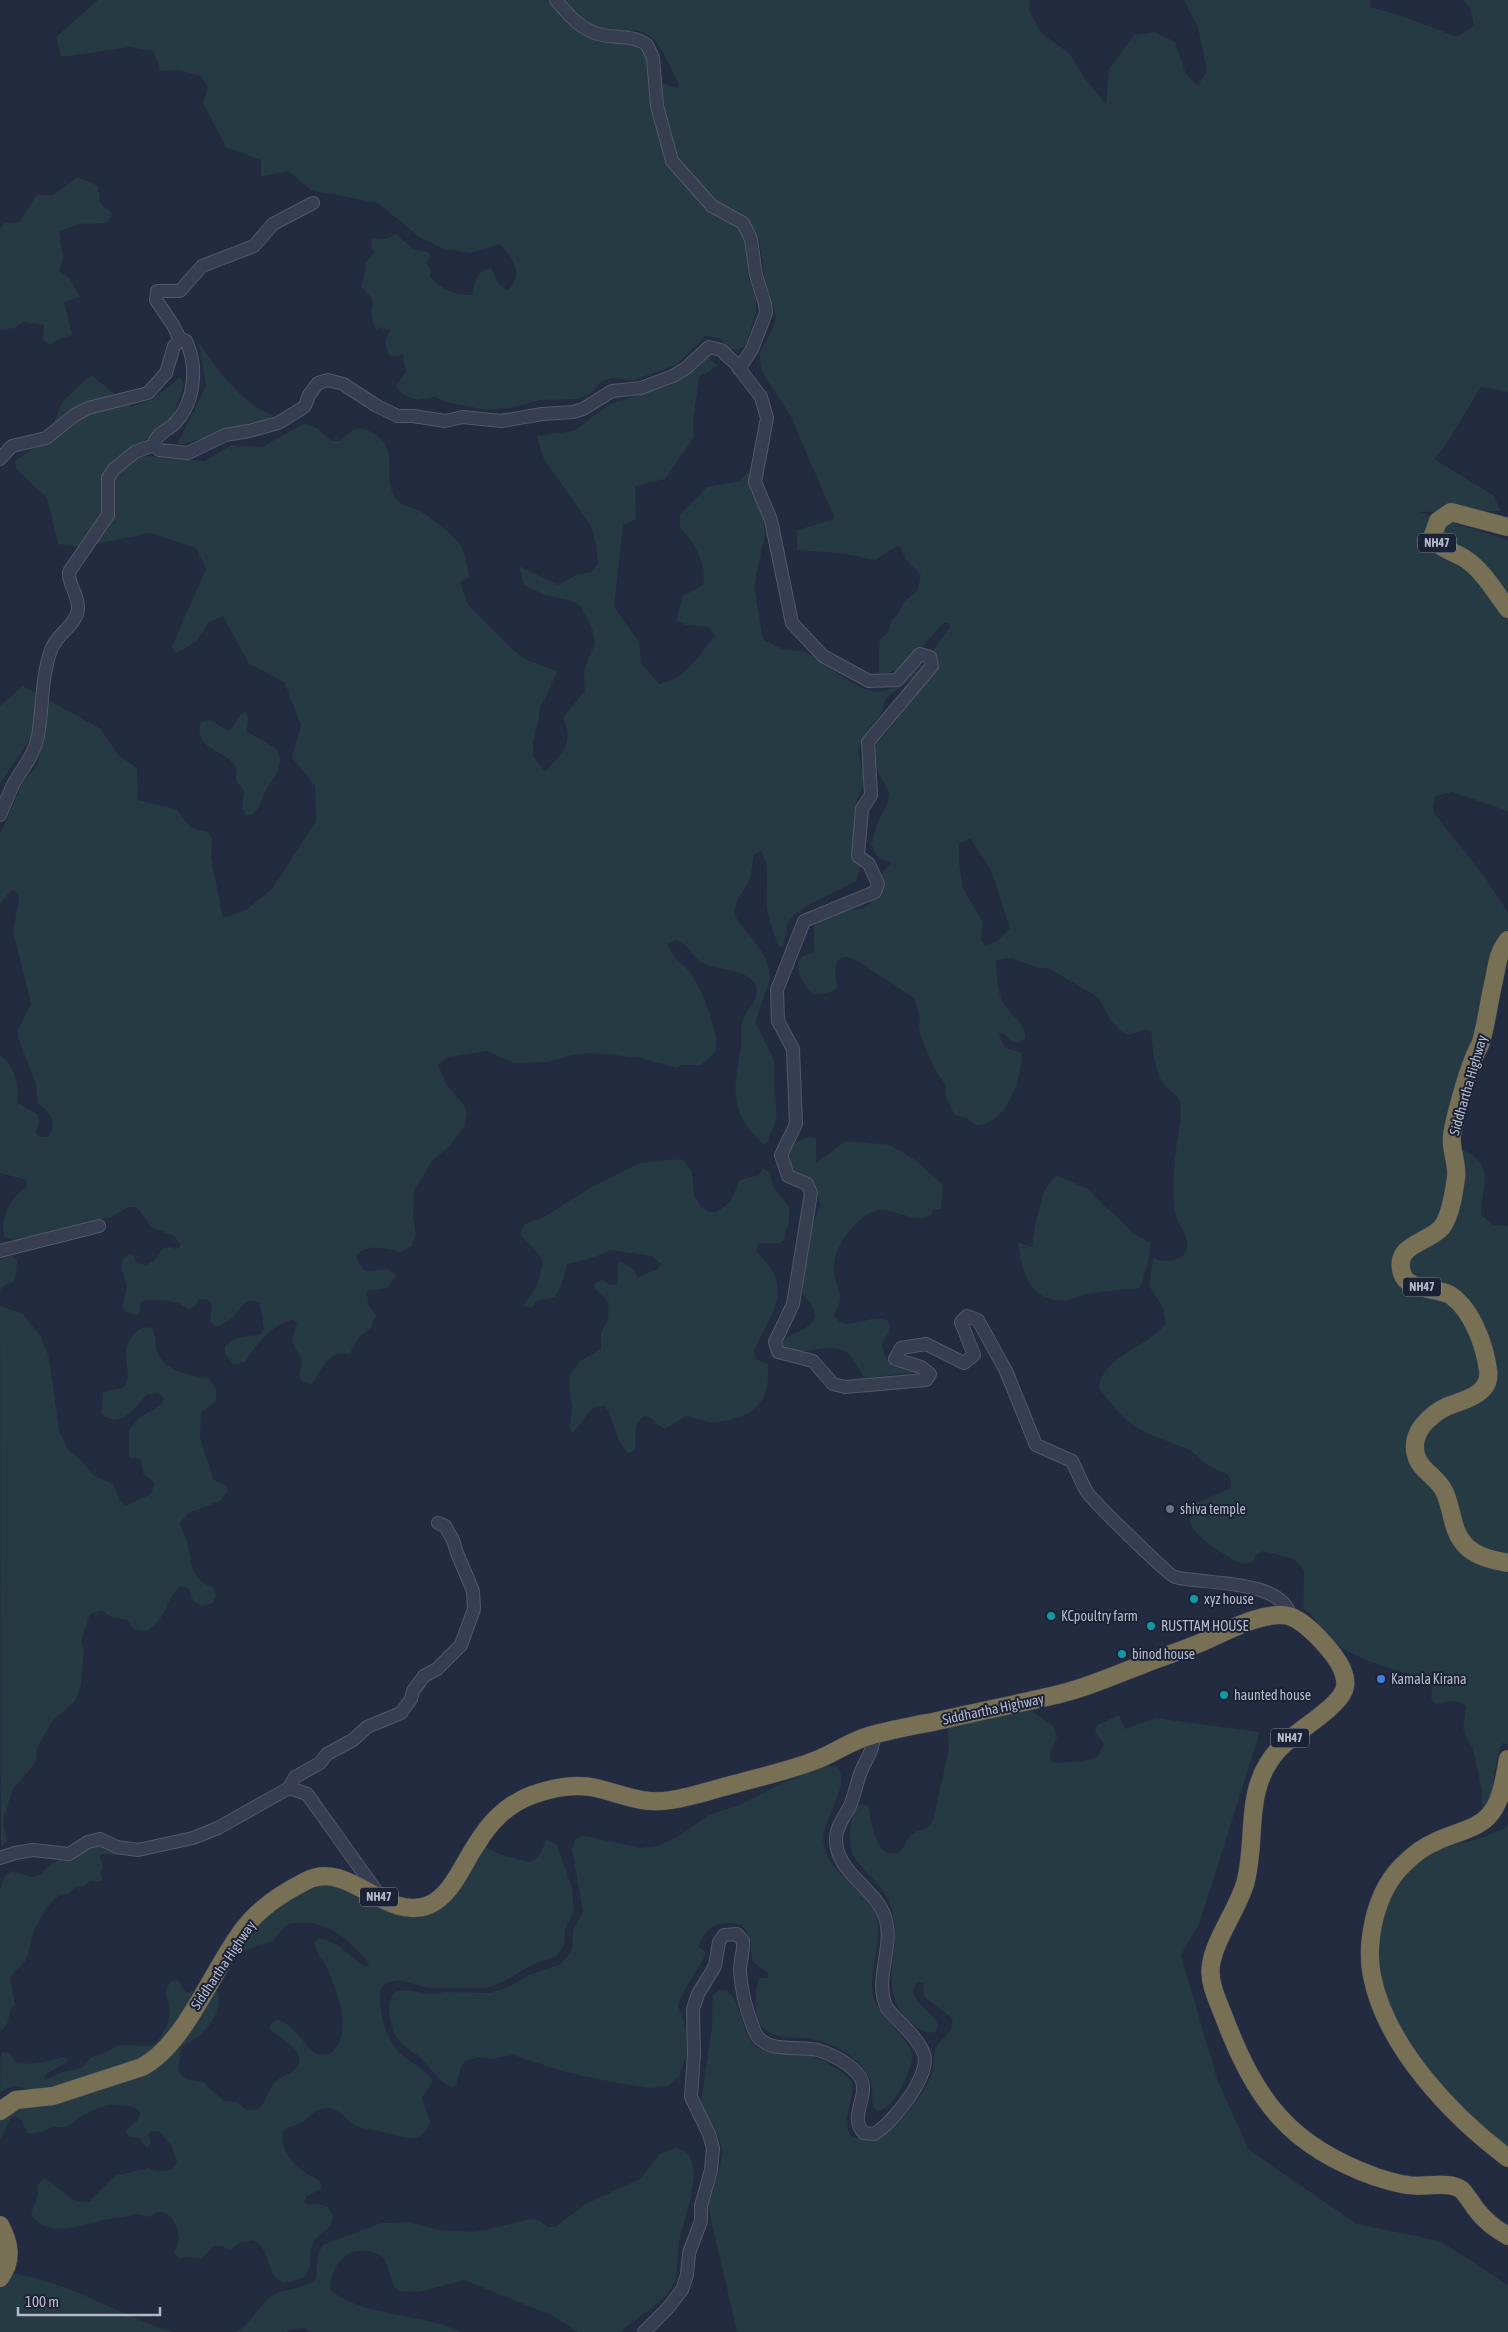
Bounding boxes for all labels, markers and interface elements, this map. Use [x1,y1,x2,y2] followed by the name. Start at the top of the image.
[1418,534,1456,552] road number: NH47
[1446,1033,1490,1137] street label: Siddhartha Highway
[1403,1277,1441,1296] road number: NH47
[1180,1501,1246,1517] place label: shiva temple
[1164,1503,1176,1515] marker: shiva temple
[1204,1591,1254,1607] place label: xyz house
[1188,1593,1200,1605] marker: xyz house
[1061,1608,1138,1624] place label: KCpoultry farm
[1045,1610,1057,1622] marker: KCpoultry farm
[1161,1618,1248,1634] place label: RUSTTAM HOUSE
[1145,1620,1157,1632] marker: RUSTTAM HOUSE
[1132,1646,1195,1662] place label: binod house
[1116,1648,1128,1660] marker: binod house
[1391,1671,1467,1687] place label: Kamala Kirana
[1375,1673,1387,1685] marker: Kamala Kirana
[1234,1687,1311,1703] place label: haunted house
[1218,1689,1230,1701] marker: haunted house
[941,1690,1046,1728] street label: Siddhartha Highway
[1271,1729,1309,1748] road number: NH47
[360,1888,398,1906] road number: NH47
[187,1917,259,2012] street label: Siddhartha Highway
[18,2284,160,2316] scale bar
[25,2293,59,2310] text: 100 m

